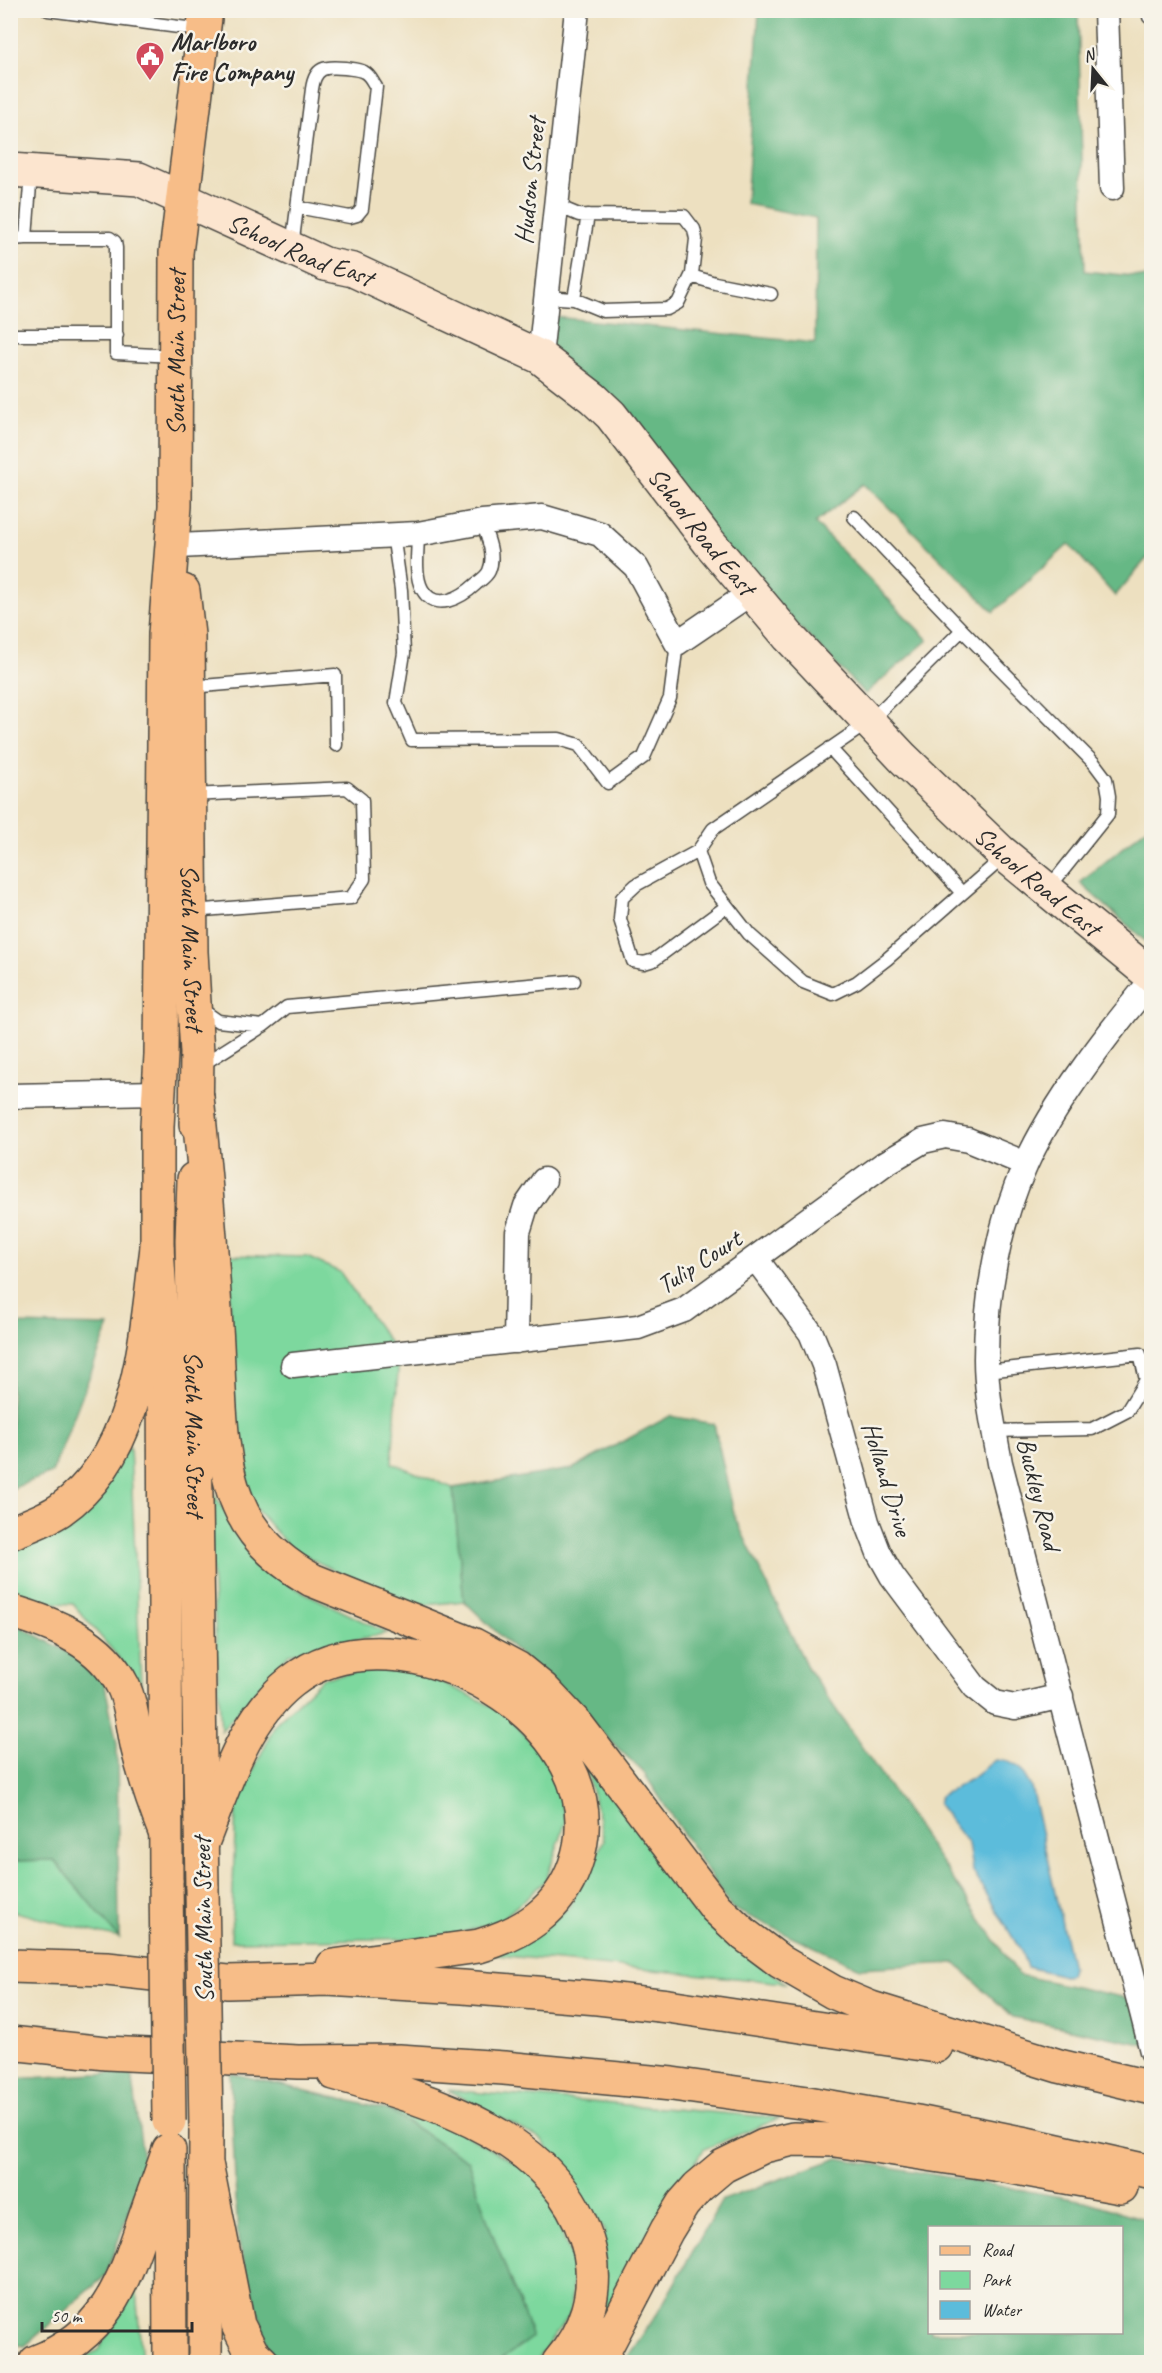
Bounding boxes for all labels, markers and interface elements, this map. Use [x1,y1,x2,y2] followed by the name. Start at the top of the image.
[171,25,295,88] place label: Marlboro Fire Company
[1063,39,1123,99] north arrow
[134,40,166,82] public building icon: Marlboro Fire Company
[1081,44,1099,67] text: N
[507,113,553,246] street label: Hudson Street
[222,205,382,295] street label: School Road East
[159,266,192,436] street label: South Main Street
[641,460,765,605] street label: School Road East
[968,819,1110,946] street label: School Road East
[174,865,212,1035] street label: South Main Street
[651,1221,749,1301] street label: Tulip Court
[177,1351,213,1520] street label: South Main Street
[854,1418,921,1542] street label: Holland Drive
[1009,1435,1070,1557] street label: Buckley Road
[185,1833,221,2003] street label: South Main Street
[928,2226,1123,2334] legend
[982,2239,1015,2261] text: Road
[982,2269,1012,2291] text: Park
[42,2295,192,2333] scale bar
[982,2299,1023,2321] text: Water
[51,2305,84,2327] text: 50 m

